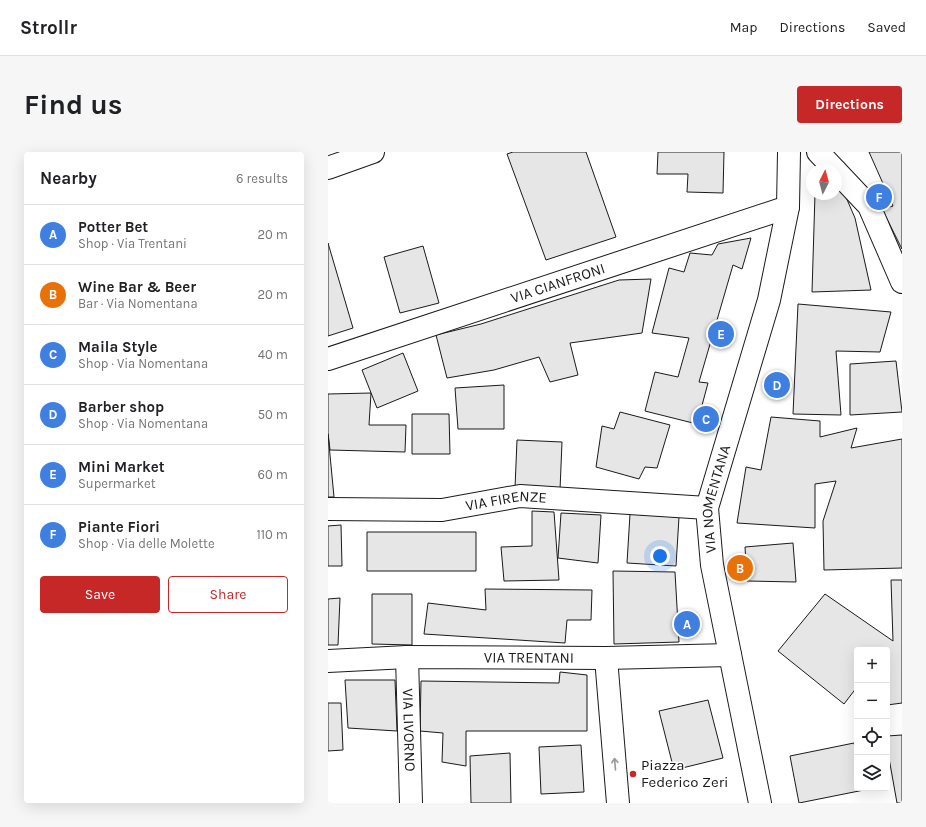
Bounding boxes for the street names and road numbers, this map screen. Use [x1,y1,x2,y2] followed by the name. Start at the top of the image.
[508,259,607,307] street label: VIA CIANFRONI
[698,442,734,554] street label: VIA NOMENTANA
[464,487,547,515] street label: VIA FIRENZE
[484,648,574,667] street label: VIA TRENTANI
[399,688,419,772] street label: VIA LIVORNO

